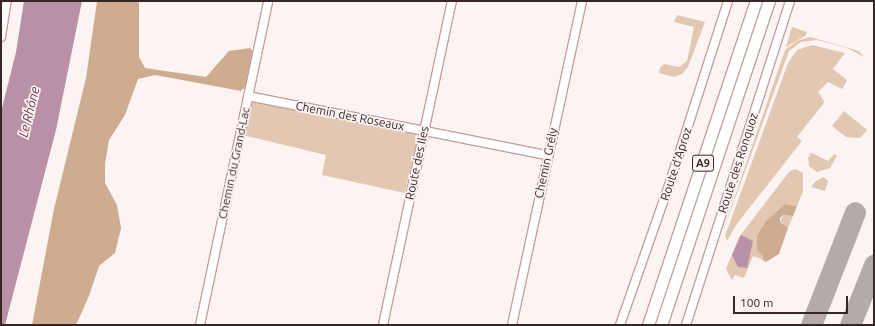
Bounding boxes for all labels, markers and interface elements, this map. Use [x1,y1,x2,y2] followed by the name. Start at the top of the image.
[15,85,43,139] water label: Le Rhône
[294,98,406,134] street label: Chemin des Roseaux
[215,106,253,220] street label: Chemin du Grand-Lac
[715,111,761,215] street label: Route des Ronquoz
[402,125,432,201] street label: Route des Iles
[657,125,695,203] street label: Route d'Aproz
[531,126,561,200] street label: Chemin Grély
[692,154,714,172] road number: A9
[735,288,850,314] scale bar
[740,296,773,309] text: 100 m

